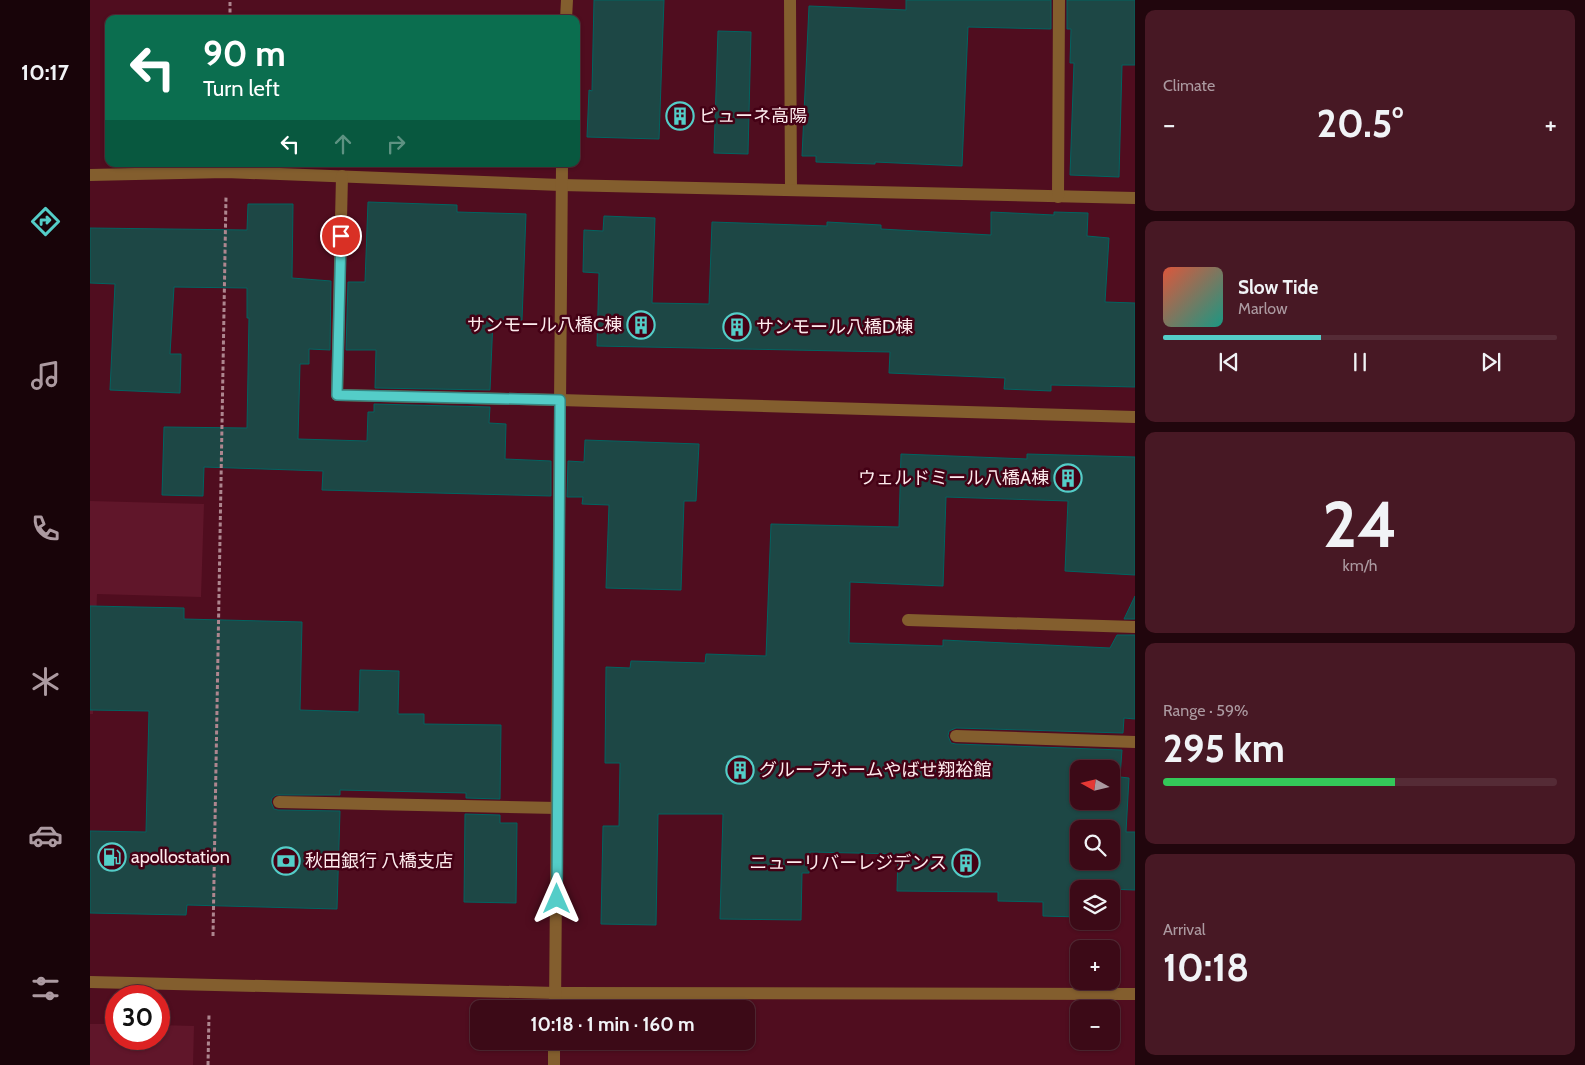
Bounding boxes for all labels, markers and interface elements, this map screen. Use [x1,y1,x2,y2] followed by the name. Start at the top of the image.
[203,32,286,75] text: 90 m
[120,35,185,100] icon: left
[21,59,69,86] text: 10:17
[203,75,280,102] text: Turn left
[1163,76,1215,95] text: Climate
[1317,100,1403,147] text: 20.5°
[665,101,695,131] building icon: ビューネ高陽
[699,105,807,127] place label: ビューネ高陽
[1163,107,1175,141] text: −
[1545,107,1557,141] text: +
[276,130,304,158] icon: left
[329,130,357,158] icon: ahead
[382,130,410,158] icon: right
[28,204,63,239] icon: directions
[320,215,362,257] pin
[327,222,355,250] icon: arrive
[1238,276,1318,299] text: Slow Tide
[1238,299,1288,318] text: Marlow
[626,310,656,340] building icon: サンモール八橋C棟
[722,312,752,342] building icon: サンモール八橋D棟
[467,314,622,336] place label: サンモール八橋C棟
[756,316,913,338] place label: サンモール八橋D棟
[1215,348,1243,376] icon: previous
[1346,348,1374,376] icon: pause
[1477,348,1505,376] icon: next
[28,358,63,393] icon: music
[1053,463,1083,493] building icon: ウェルドミール八橋A棟
[858,467,1049,489] place label: ウェルドミール八橋A棟
[1323,484,1397,563] text: 24
[28,511,63,546] icon: phone
[1342,556,1378,575] text: km/h
[28,664,63,699] icon: climate
[1163,701,1249,720] text: Range · 59%
[1163,725,1285,772] text: 295 km
[725,755,755,785] building icon: グループホームやばせ翔裕館
[759,759,991,781] place label: グループホームやばせ翔裕館
[1070,760,1120,810] north arrow
[1070,760,1120,1050] map controls
[28,818,63,853] icon: car
[1070,820,1120,870] button: search
[97,842,127,872] fuel station icon: apollostation
[131,846,230,868] place label: apollostation
[271,846,301,876] bank icon: 秋田銀行 八橋支店
[951,848,981,878] building icon: ニューリバーレジデンス
[305,850,453,872] place label: 秋田銀行 八橋支店
[749,852,947,874] place label: ニューリバーレジデンス
[530,872,582,924] position arrow
[1070,880,1120,930] button: layers
[1163,920,1206,939] text: Arrival
[1070,940,1120,990] button: +
[1163,944,1249,991] text: 10:18
[28,971,63,1006] icon: filters
[105,985,170,1050] speed limit sign: 30
[1070,1000,1120,1050] button: −
[531,1013,694,1036] text: 10:18 · 1 min · 160 m

